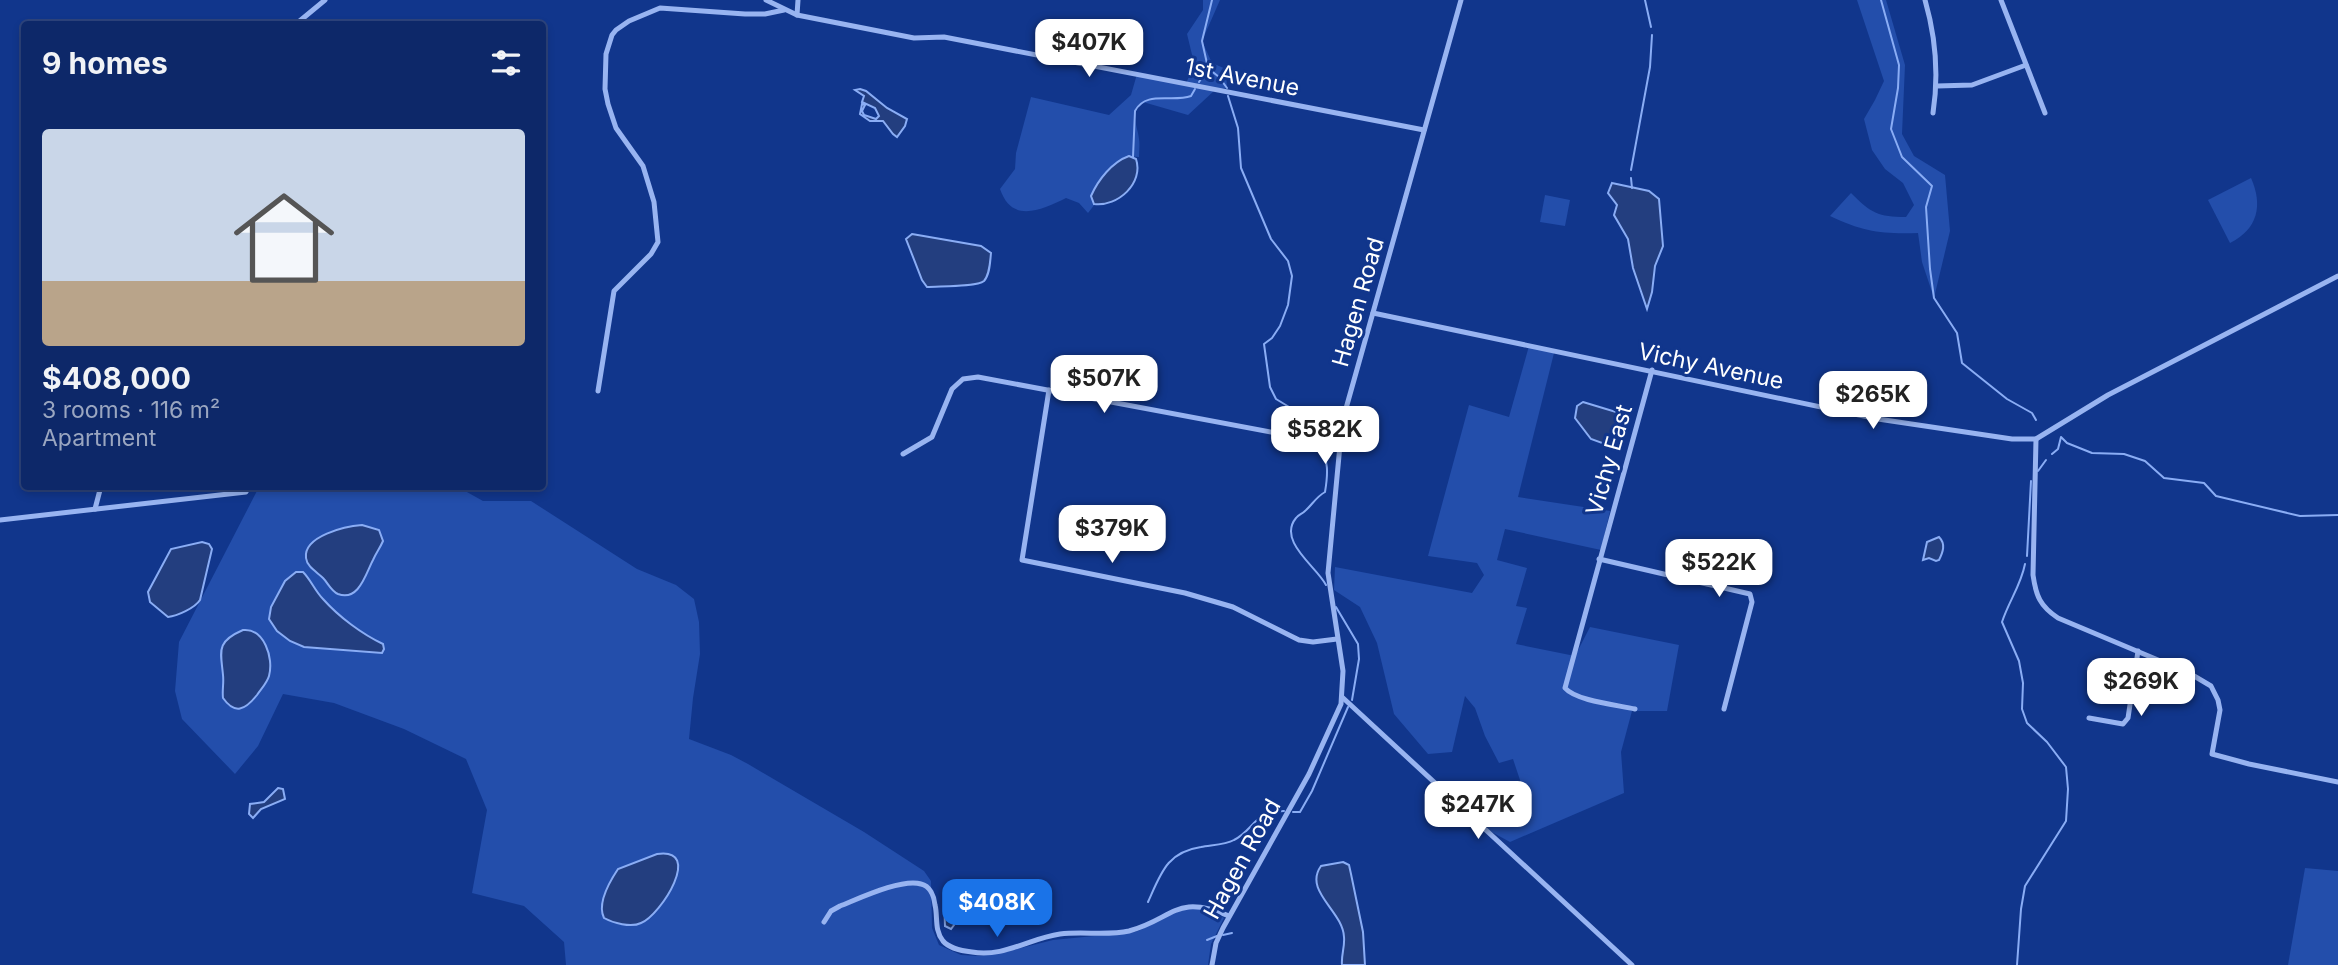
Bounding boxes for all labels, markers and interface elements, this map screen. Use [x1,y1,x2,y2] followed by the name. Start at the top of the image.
[1040,20,1138,79] pin: $407K
[1051,28,1127,56] text: $407K
[487,44,525,82] icon: filters
[42,45,168,81] text: 9 homes
[1182,52,1302,102] street label: 1st Avenue
[221,175,347,301] icon: home
[1326,234,1390,370] street label: Hagen Road
[1636,337,1786,395] street label: Vichy Avenue
[1055,356,1153,415] pin: $507K
[42,360,191,396] text: $408,000
[1067,364,1141,392] text: $507K
[1824,372,1922,431] pin: $265K
[1835,380,1911,408] text: $265K
[42,396,220,424] text: 3 rooms · 116 m²
[1580,401,1638,518] street label: Vichy East
[1276,406,1374,466] pin: $582K
[1287,415,1363,443] text: $582K
[42,424,156,452] text: Apartment
[1063,505,1161,565] pin: $379K
[1075,514,1149,542] text: $379K
[1670,540,1768,599] pin: $522K
[1681,548,1757,576] text: $522K
[2092,658,2190,718] pin: $269K
[2103,667,2179,695] text: $269K
[1429,782,1527,841] pin: $247K
[1441,790,1515,818] text: $247K
[1198,794,1286,924] street label: Hagen Road
[948,880,1046,939] pin: $408K
[958,888,1036,916] text: $408K

